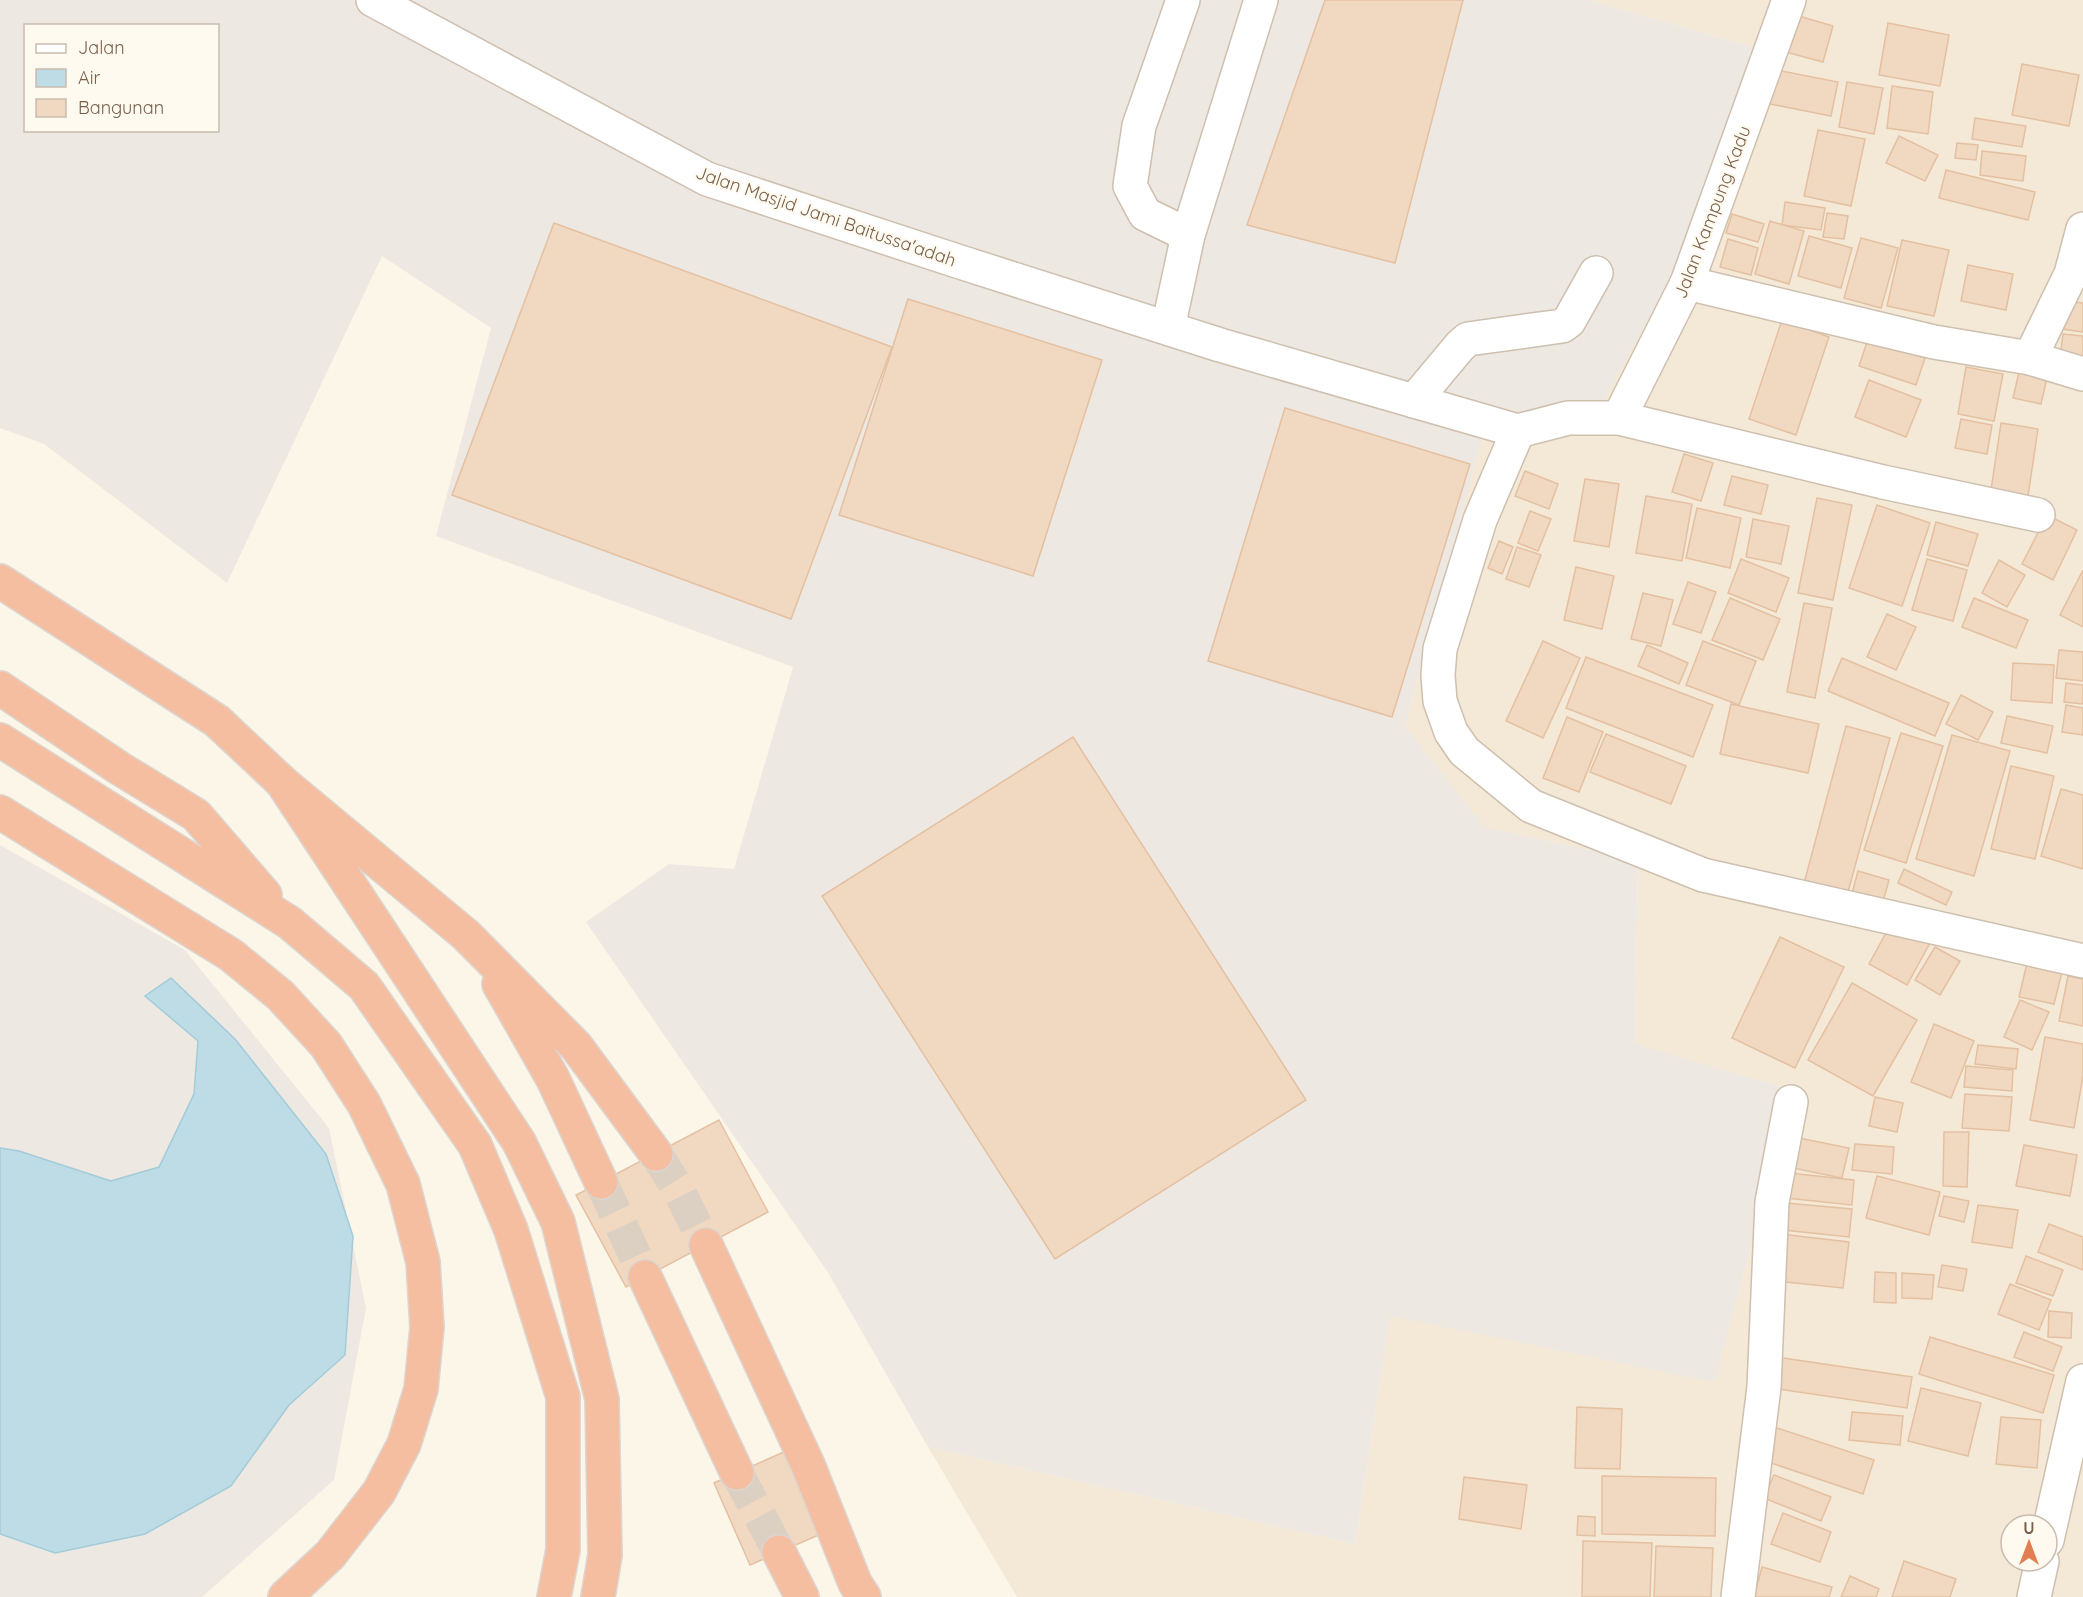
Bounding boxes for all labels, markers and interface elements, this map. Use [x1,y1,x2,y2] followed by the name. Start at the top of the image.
[24,24,219,132] legend
[78,36,125,59] text: Jalan
[78,66,100,89] text: Air
[78,96,164,119] text: Bangunan
[1668,122,1756,302] street label: Jalan Kampung Kadu
[693,161,959,271] street label: Jalan Masjid Jami Baitussa'adah
[1999,1513,2059,1573] north arrow
[2023,1518,2035,1538] text: U

